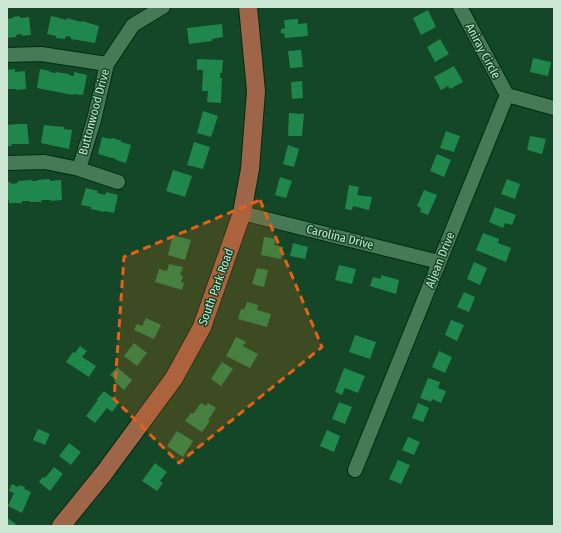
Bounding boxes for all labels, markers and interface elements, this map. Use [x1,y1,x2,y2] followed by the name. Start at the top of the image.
[463,21,503,81] street label: Aniray Circle
[76,67,112,156] street label: Buttonwood Drive
[305,222,375,252] street label: Carolina Drive
[423,230,458,290] street label: Aljean Drive
[196,247,236,327] street label: South Park Road

